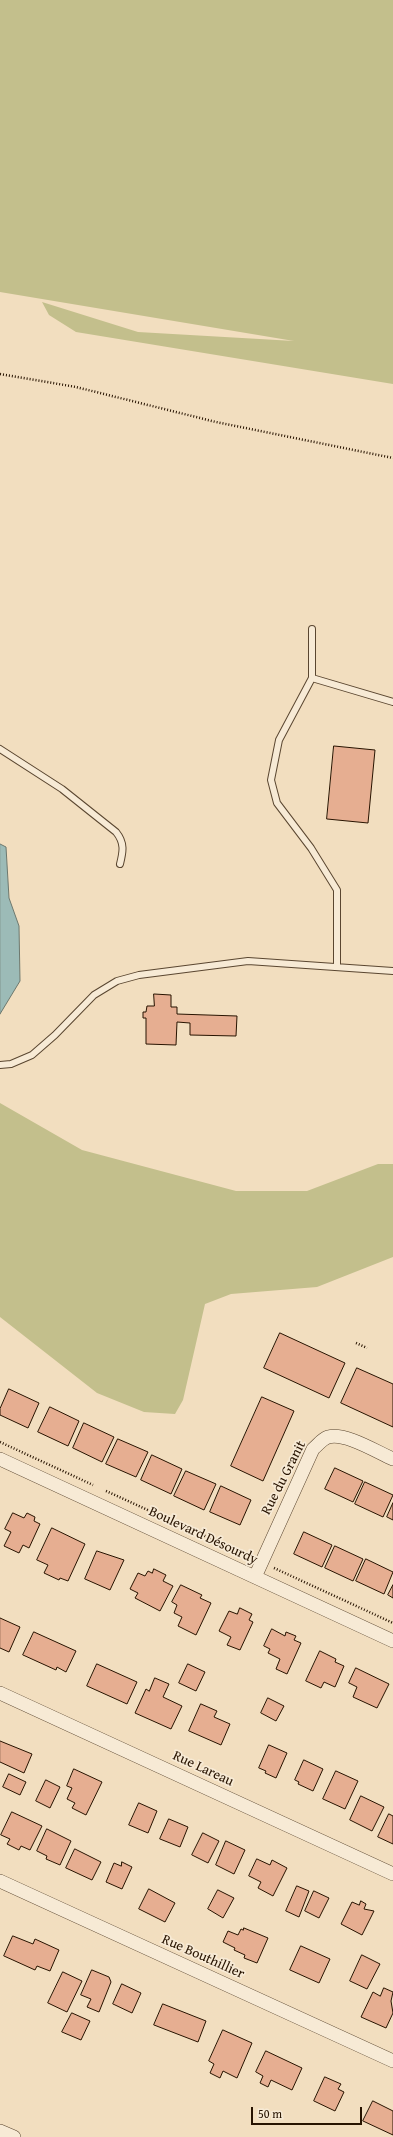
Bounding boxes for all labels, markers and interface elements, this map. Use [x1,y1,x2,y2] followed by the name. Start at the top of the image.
[258,1438,310,1518] street label: Rue du Granit
[146,1503,260,1569] street label: Boulevard Désourdy
[170,1748,236,1790] street label: Rue Lareau
[159,1931,247,1983] street label: Rue Bouthillier
[253,2099,364,2125] scale bar
[258,2105,282,2122] text: 50 m

